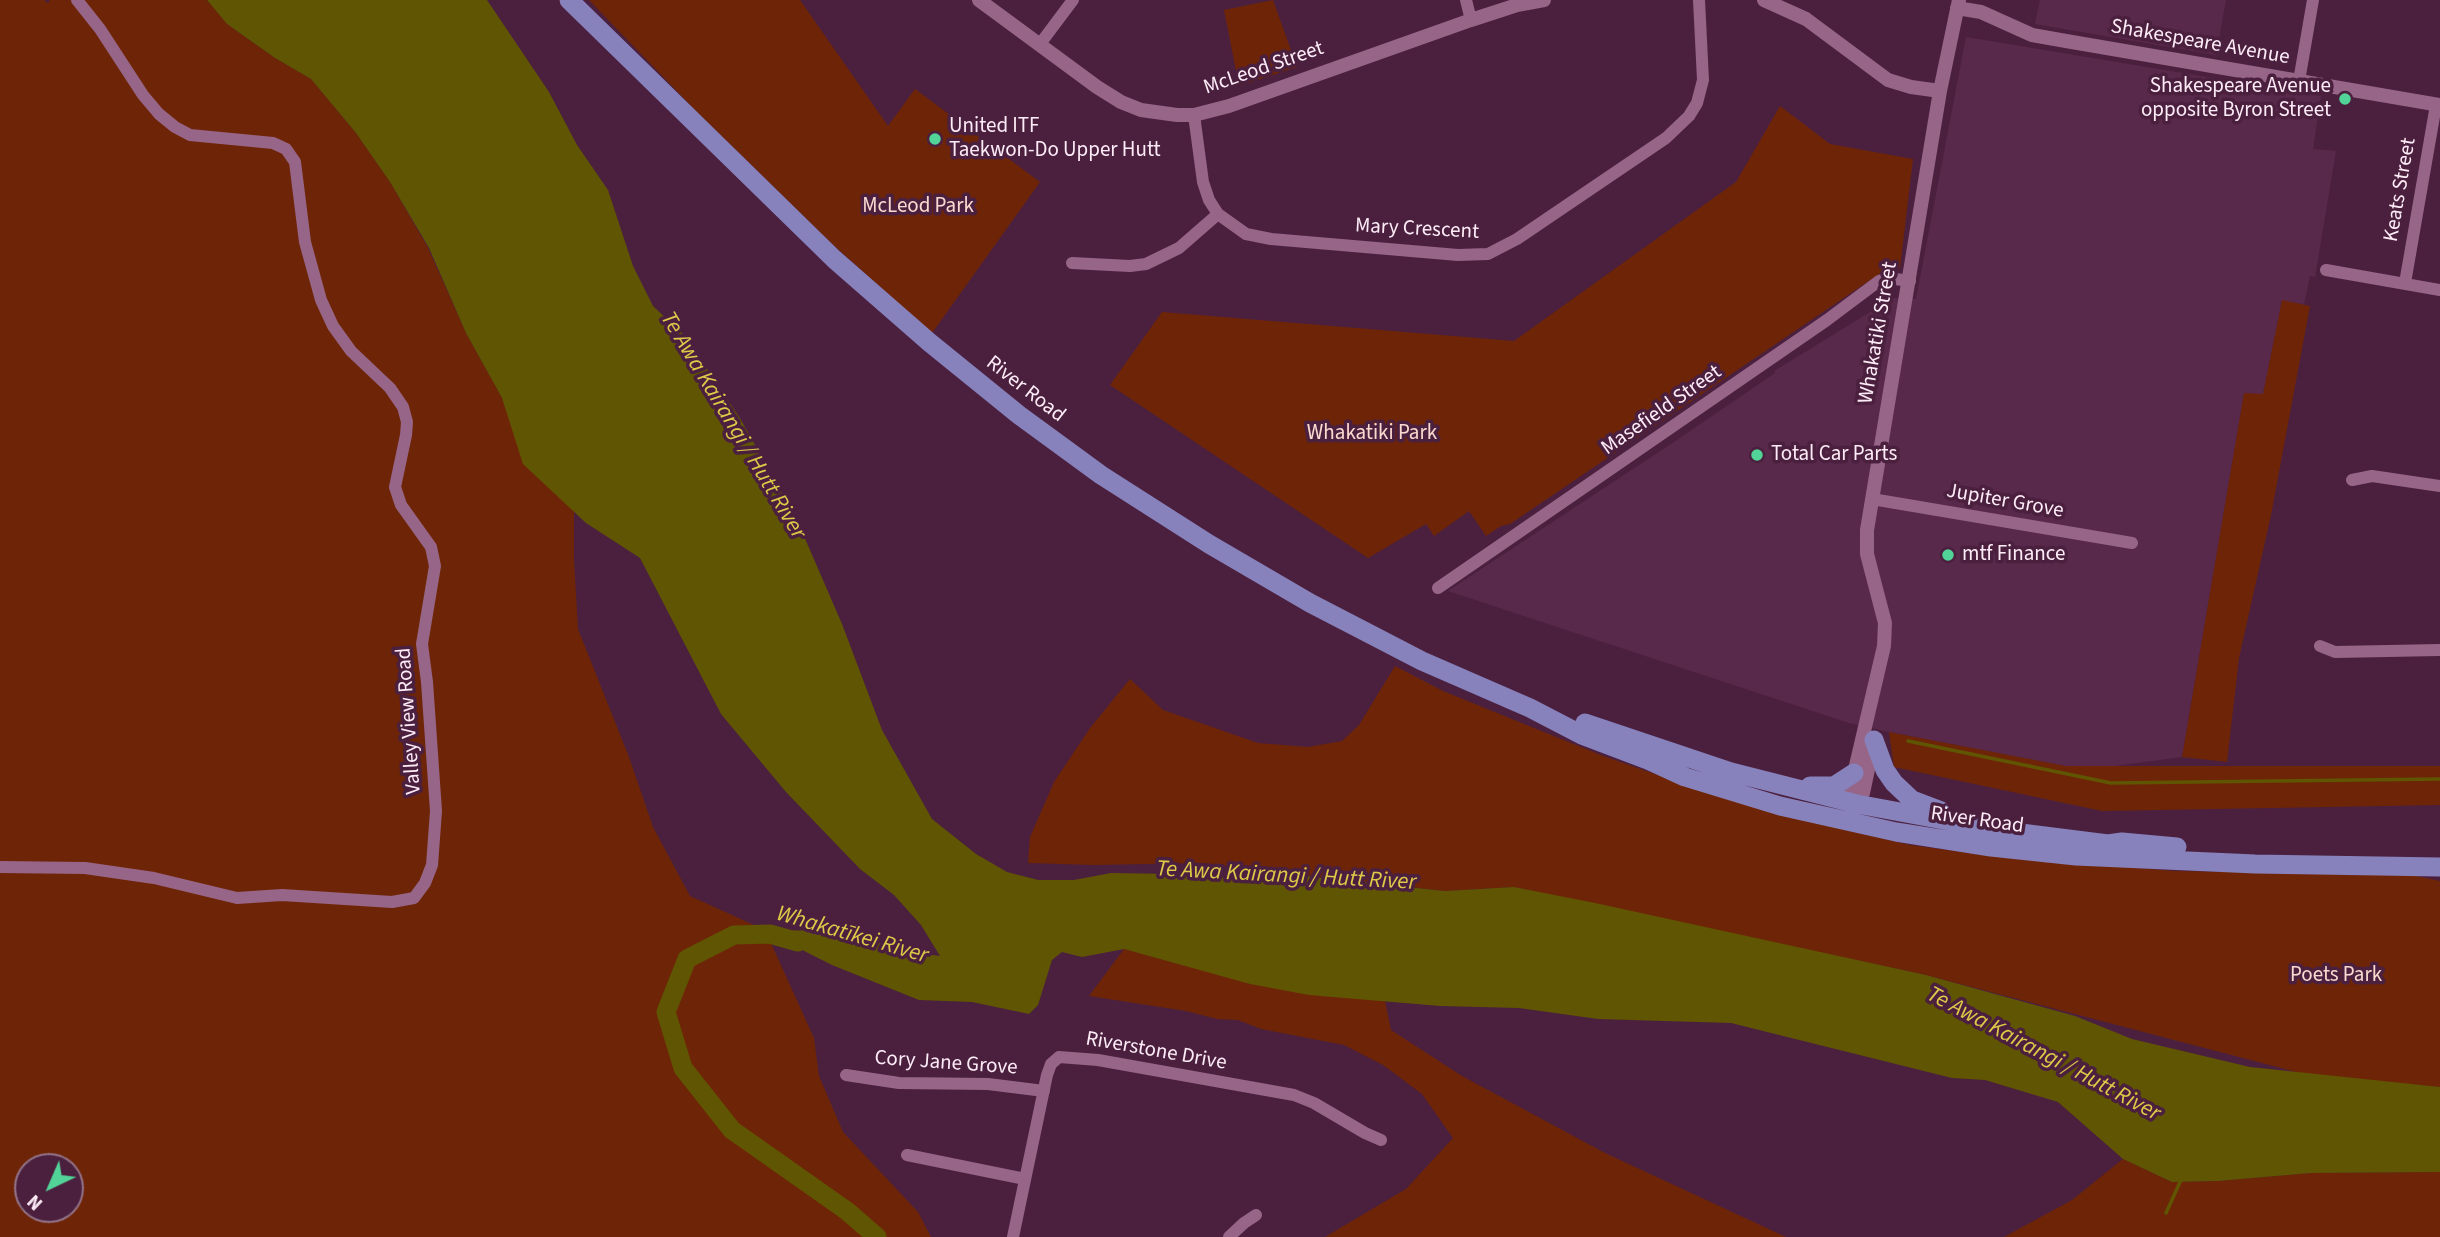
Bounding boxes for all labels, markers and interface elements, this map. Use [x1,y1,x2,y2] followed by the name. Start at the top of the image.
[2109,15,2291,71] street label: Shakespeare Avenue
[1201,37,1327,101] street label: McLeod Street
[2141,74,2331,124] place label: Shakespeare Avenue opposite Byron Street
[2337,91,2353,107] marker: Shakespeare Avenue opposite Byron Street
[949,114,1161,164] place label: United ITF Taekwon-Do Upper Hutt
[927,131,943,147] marker: United ITF Taekwon-Do Upper Hutt
[2379,136,2423,244] street label: Keats Street
[862,194,974,220] park label: McLeod Park
[1354,214,1480,246] street label: Mary Crescent
[1854,260,1904,406] street label: Whakatiki Street
[653,307,811,545] water label: Te Awa Kairangi / Hutt River
[980,351,1070,429] street label: River Road
[1597,360,1727,462] street label: Masefield Street
[1307,421,1437,447] park label: Whakatiki Park
[1771,442,1897,468] place label: Total Car Parts
[1749,447,1765,463] marker: Total Car Parts
[1944,479,2066,525] street label: Jupiter Grove
[1962,542,2065,568] place label: mtf Finance
[1940,547,1956,563] marker: mtf Finance
[392,647,428,795] street label: Valley View Road
[1929,802,2025,840] street label: River Road
[1155,856,1417,898] water label: Te Awa Kairangi / Hutt River
[773,901,931,971] water label: Whakatīkei River
[2290,963,2382,989] park label: Poets Park
[1921,982,2165,1128] water label: Te Awa Kairangi / Hutt River
[1084,1027,1228,1077] street label: Riverstone Drive
[874,1046,1018,1082] street label: Cory Jane Grove
[14,1153,84,1223] north arrow
[22,1188,49,1216] text: N

